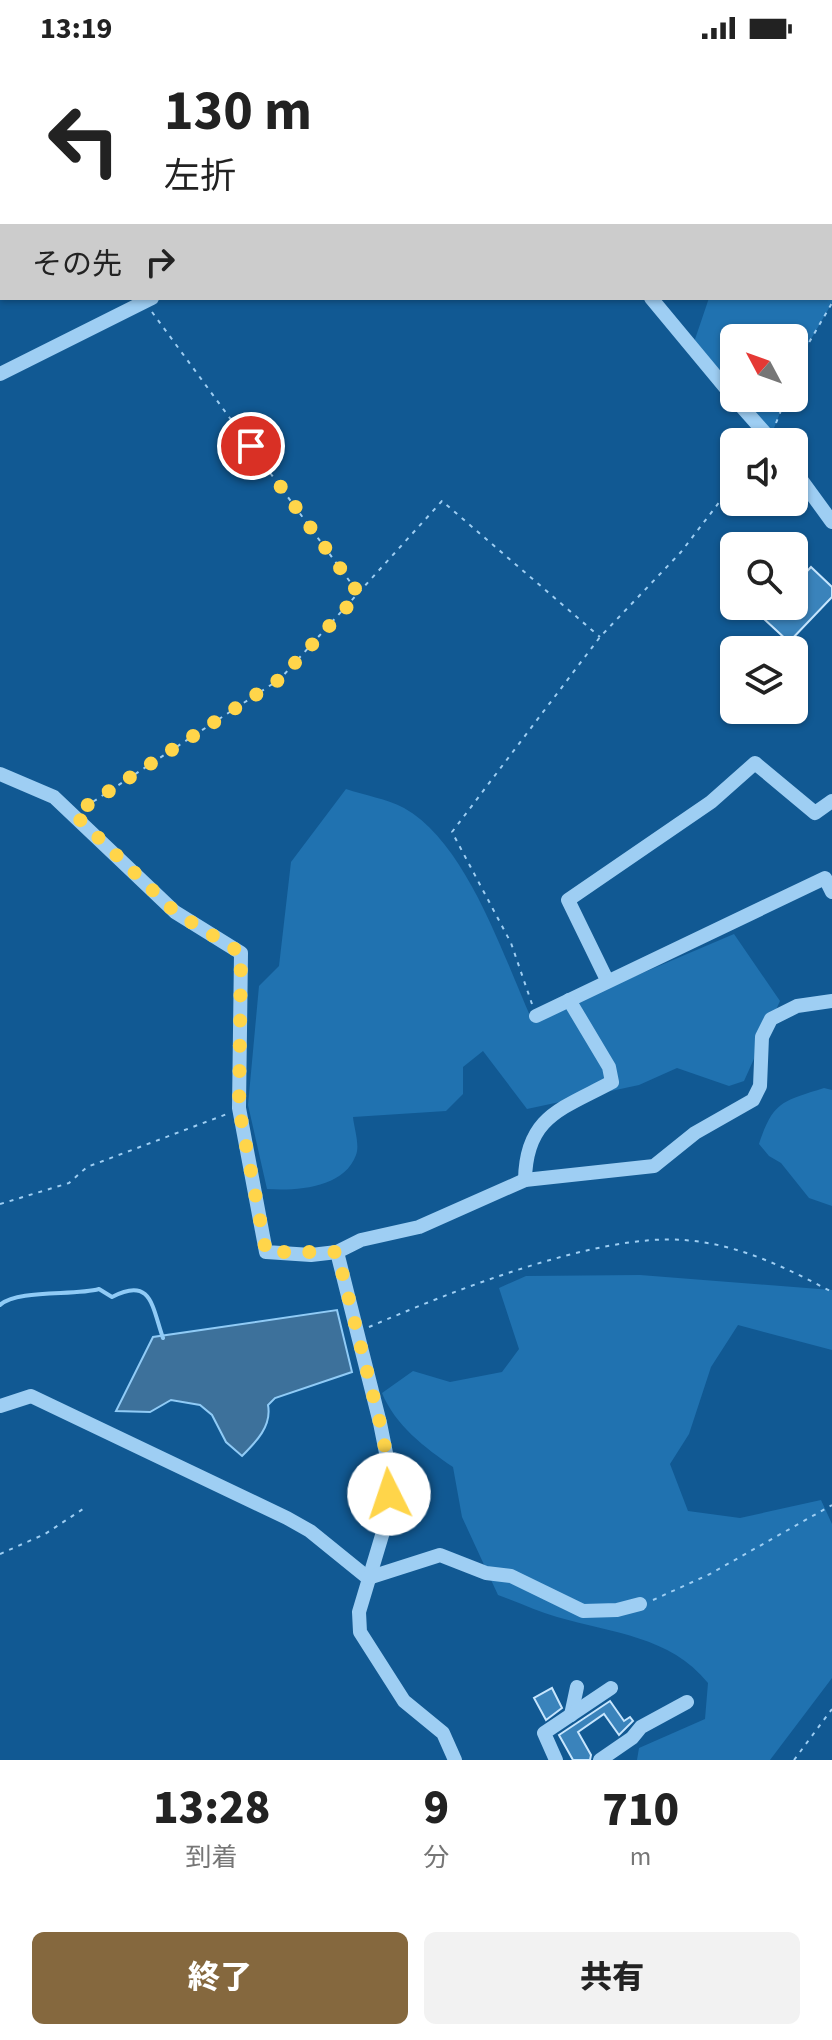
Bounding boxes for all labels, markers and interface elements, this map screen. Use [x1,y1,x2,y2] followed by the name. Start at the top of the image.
[40,7,112,50] text: 13:19
[164,72,312,151] text: 130 m
[32,88,136,192] icon: left
[164,151,236,202] text: 左折
[138,240,182,284] icon: right
[32,243,122,286] text: その先
[720,324,808,412] north arrow
[720,324,808,724] map controls
[217,412,285,480] pin
[229,424,273,468] icon: arrive
[720,428,808,516] button: sound
[720,532,808,620] button: search
[720,636,808,724] button: layers
[347,1452,431,1536] position arrow
[153,1774,270,1842] text: 13:28
[423,1774,449,1842] text: 9
[602,1776,679,1844] text: 710
[630,1838,651,1875] text: m
[186,1839,238,1876] text: 到着
[423,1839,449,1876] text: 分
[32,1932,408,2024] button: 終了
[424,1932,800,2024] button: 共有

